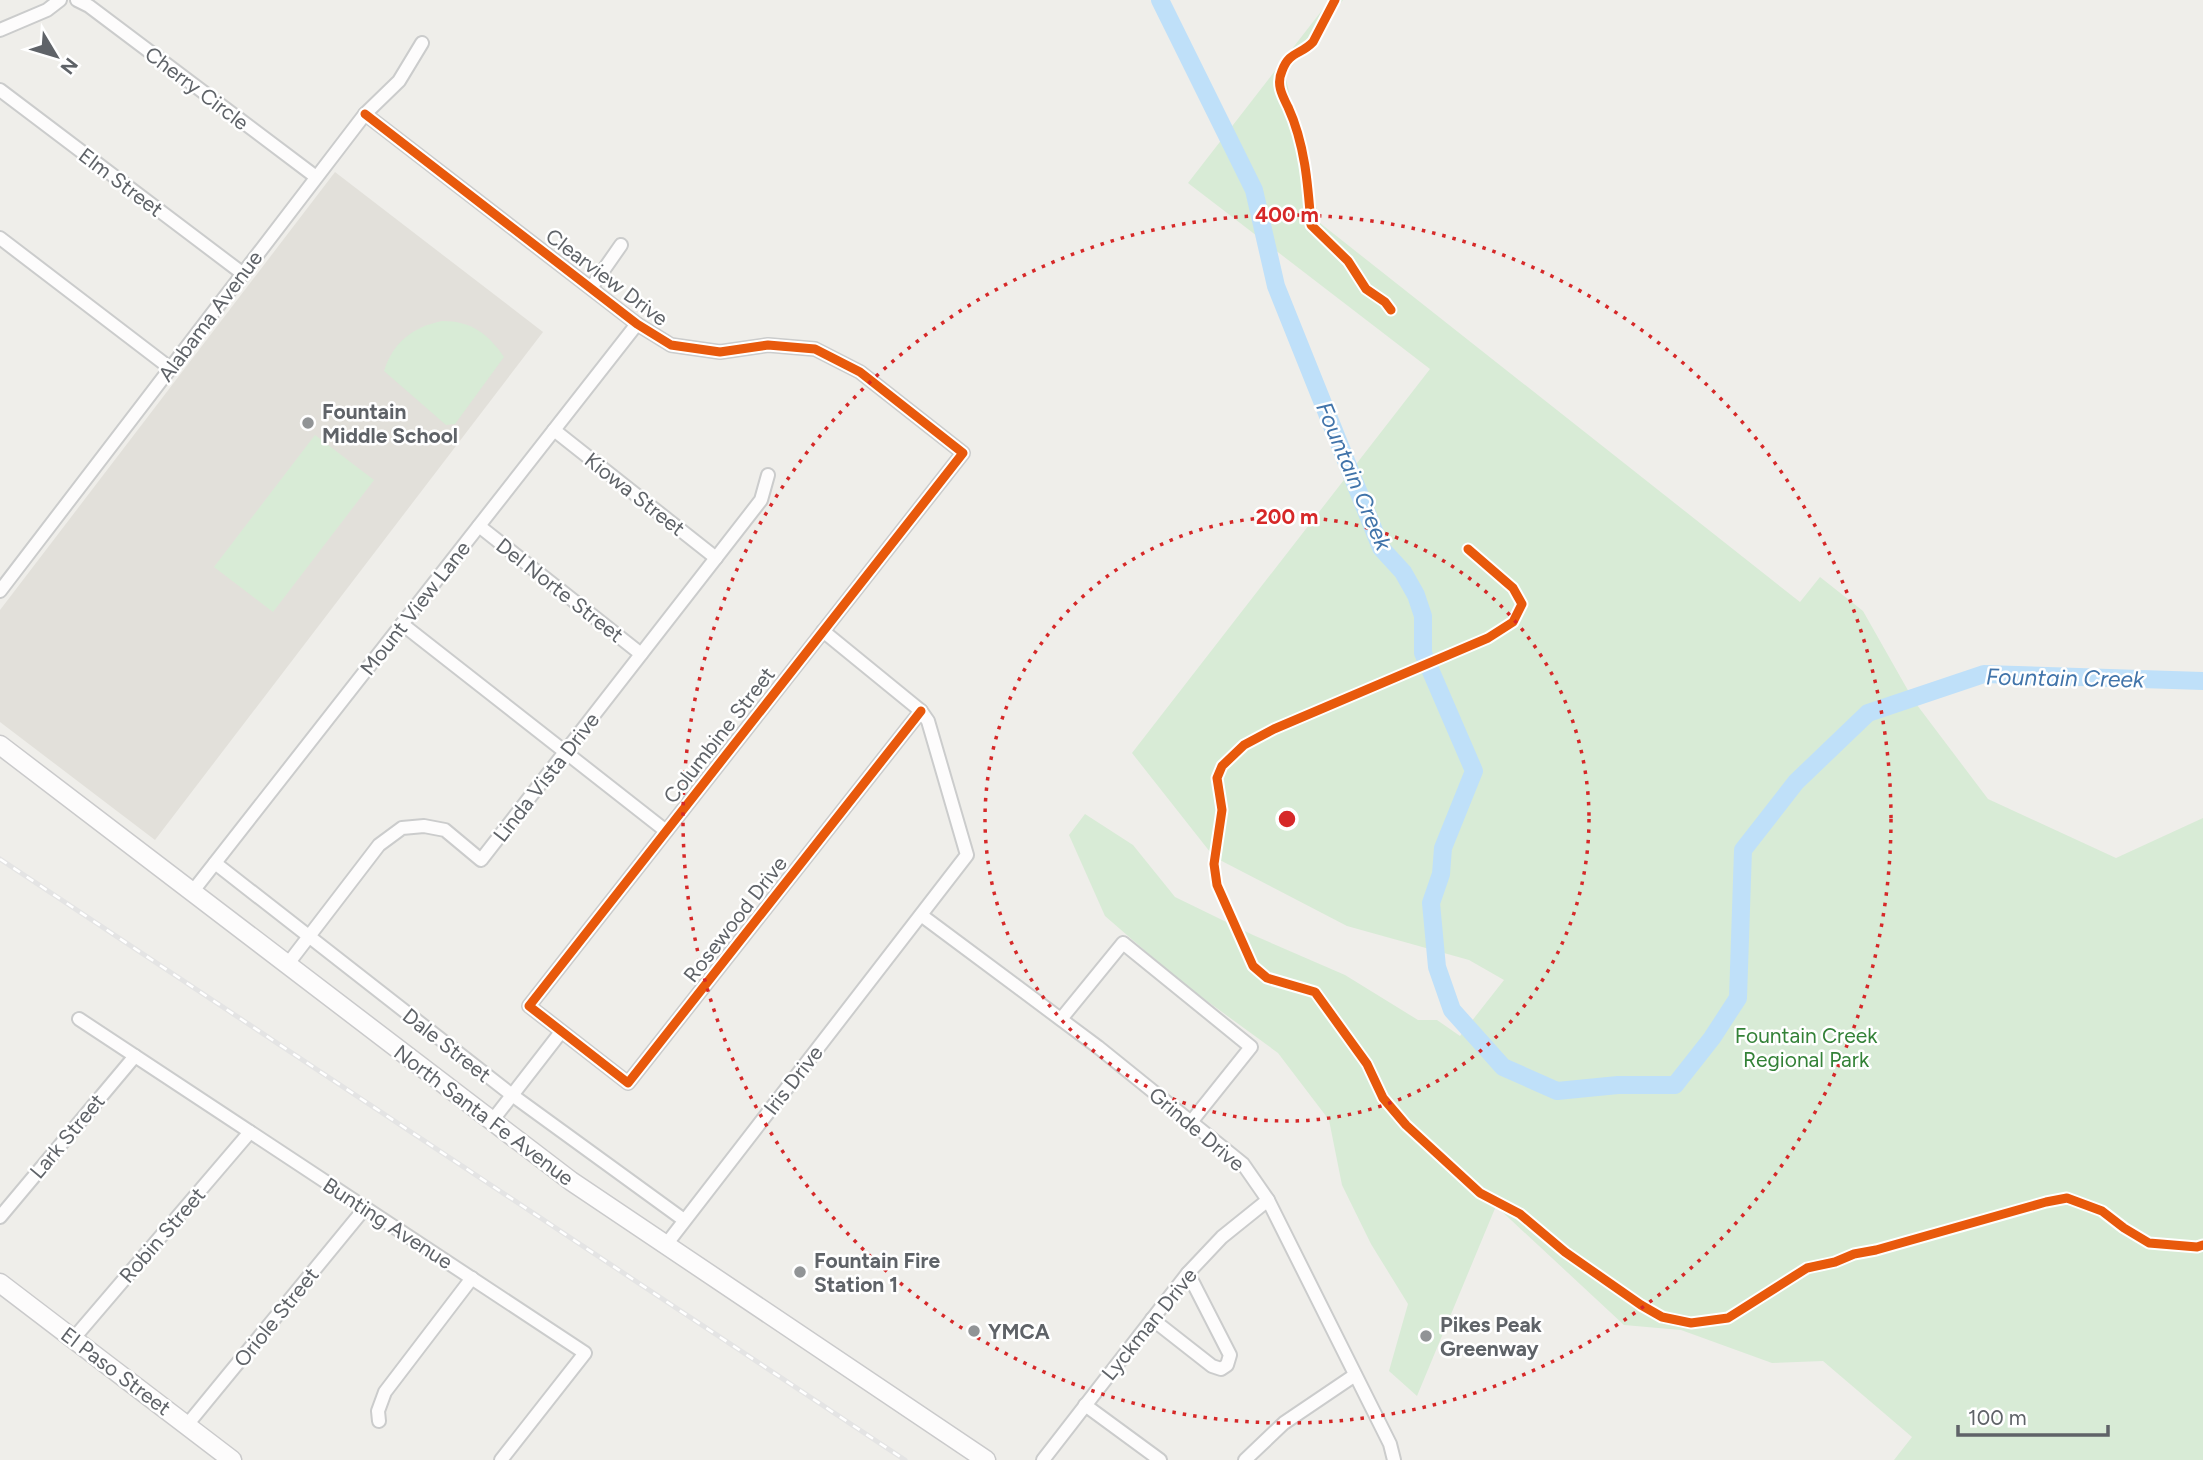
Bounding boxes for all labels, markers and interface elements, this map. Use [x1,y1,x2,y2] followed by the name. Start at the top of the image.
[21,21,91,91] north arrow
[140,41,254,135] street label: Cherry Circle
[55,53,83,79] text: N
[74,142,168,222] street label: Elm Street
[1255,202,1319,227] text: 400 m
[541,223,673,331] street label: Clearview Drive
[153,246,267,386] street label: Alabama Avenue
[1310,398,1398,555] water label: Fountain Creek
[322,399,458,448] place label: Fountain Middle School
[300,415,316,431] marker: Fountain Middle School
[580,447,690,541] street label: Kiowa Street
[1256,504,1318,529] text: 200 m
[491,533,629,647] street label: Del Norte Street
[355,536,475,680] street label: Mount View Lane
[658,662,780,808] street label: Columbine Street
[1986,663,2145,693] water label: Fountain Creek
[488,707,604,847] street label: Linda Vista Drive
[1275,807,1299,831] centre of rings
[678,851,792,987] street label: Rosewood Drive
[398,1003,496,1087] street label: Dale Street
[1735,1023,1878,1072] park label: Fountain Creek Regional Park
[389,1039,579,1191] street label: North Santa Fe Avenue
[758,1040,828,1120] street label: Iris Drive
[1144,1082,1250,1176] street label: Grinde Drive
[24,1089,110,1183] street label: Lark Street
[319,1172,457,1274] street label: Bunting Avenue
[114,1182,210,1288] street label: Robin Street
[814,1248,940,1297] place label: Fountain Fire Station 1
[228,1262,324,1372] street label: Oriole Street
[1096,1263,1202,1385] street label: Lyckman Drive
[792,1264,808,1280] marker: Fountain Fire Station 1
[1440,1312,1543,1361] place label: Pikes Peak Greenway
[988,1319,1050,1344] place label: YMCA
[56,1322,176,1420] street label: El Paso Street
[966,1323,982,1339] marker: YMCA
[1418,1328,1434,1344] marker: Pikes Peak Greenway
[1958,1394,2108,1438] scale bar
[1968,1405,2027,1430] text: 100 m

